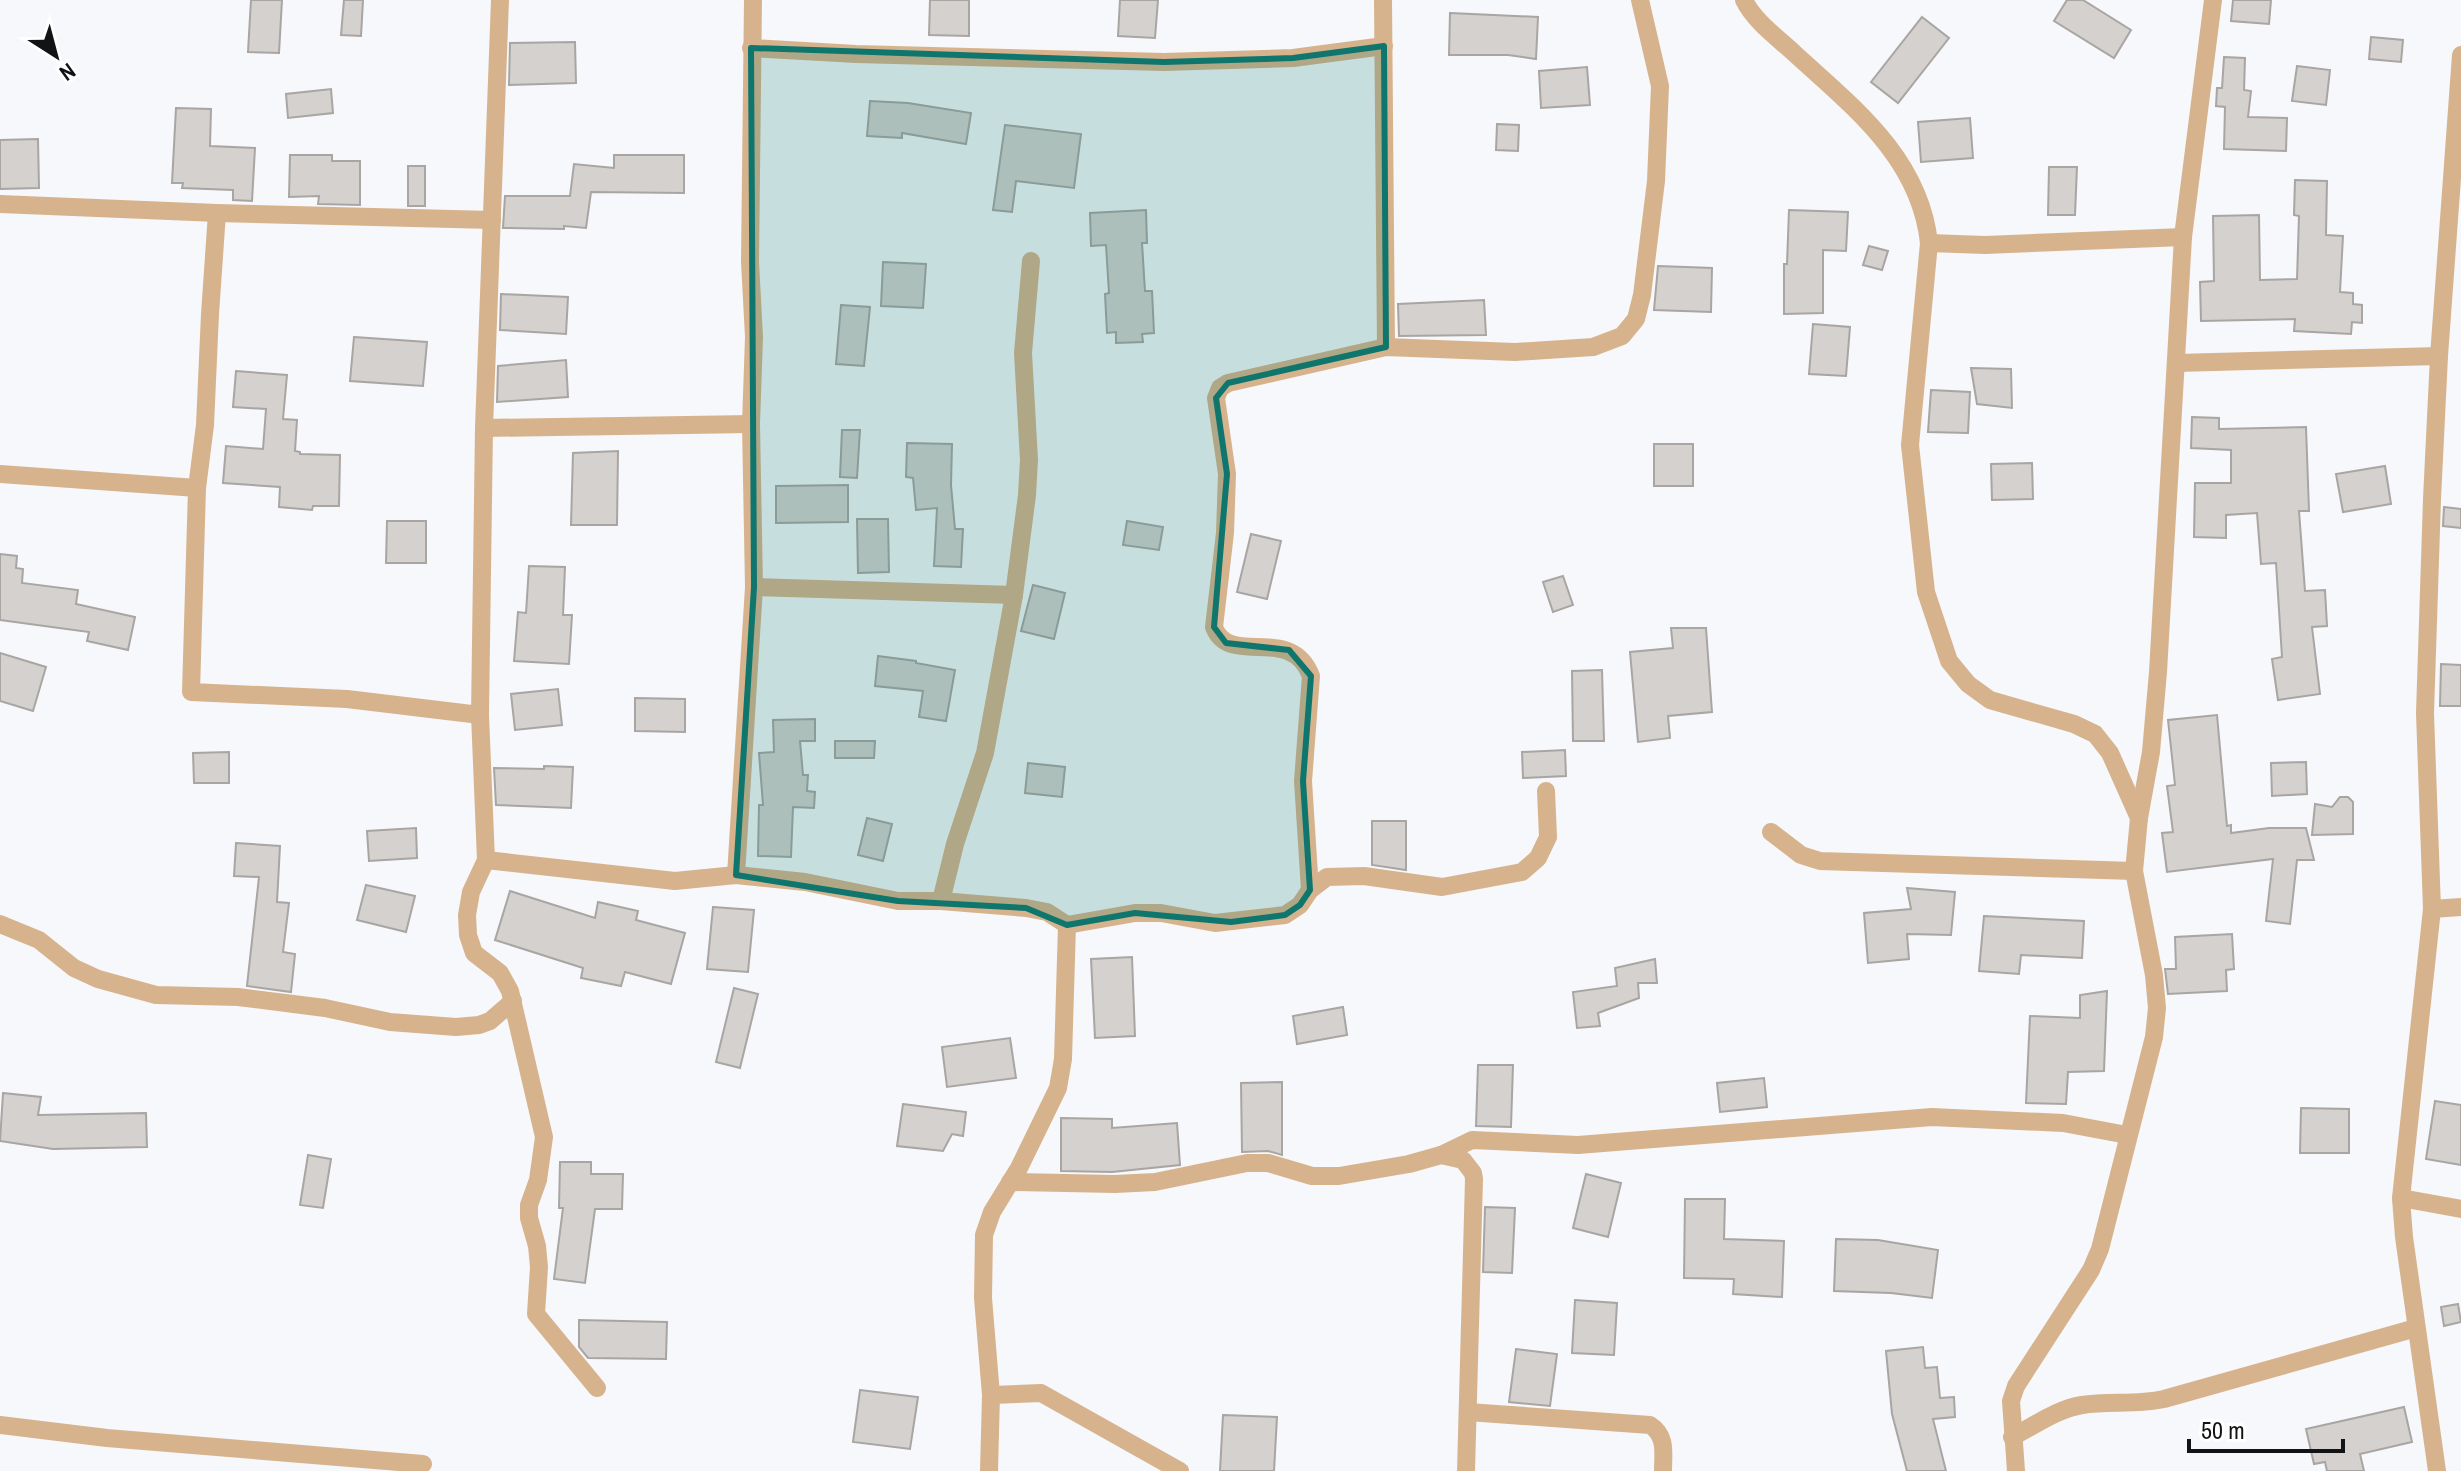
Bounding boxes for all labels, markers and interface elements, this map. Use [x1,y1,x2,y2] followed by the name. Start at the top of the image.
[16,16,96,96] north arrow
[54,56,82,88] text: N
[2189,1403,2343,1453] scale bar
[2201,1414,2245,1446] text: 50 m

